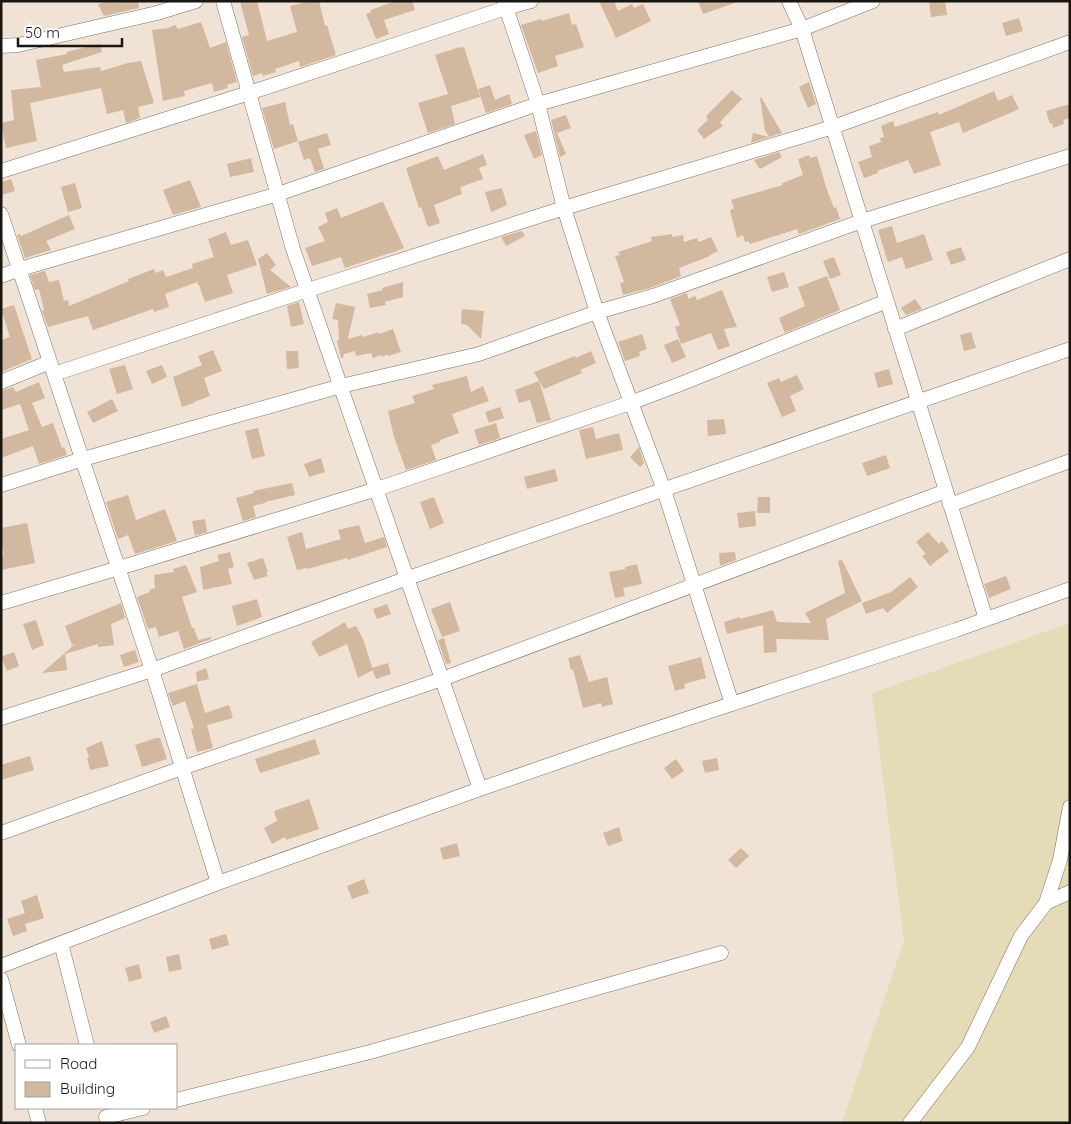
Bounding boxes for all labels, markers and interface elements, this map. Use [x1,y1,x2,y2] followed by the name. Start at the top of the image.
[18,15,121,47] scale bar
[25,23,60,42] text: 50 m
[15,1044,178,1109] legend
[60,1054,97,1073] text: Road
[60,1079,115,1098] text: Building

